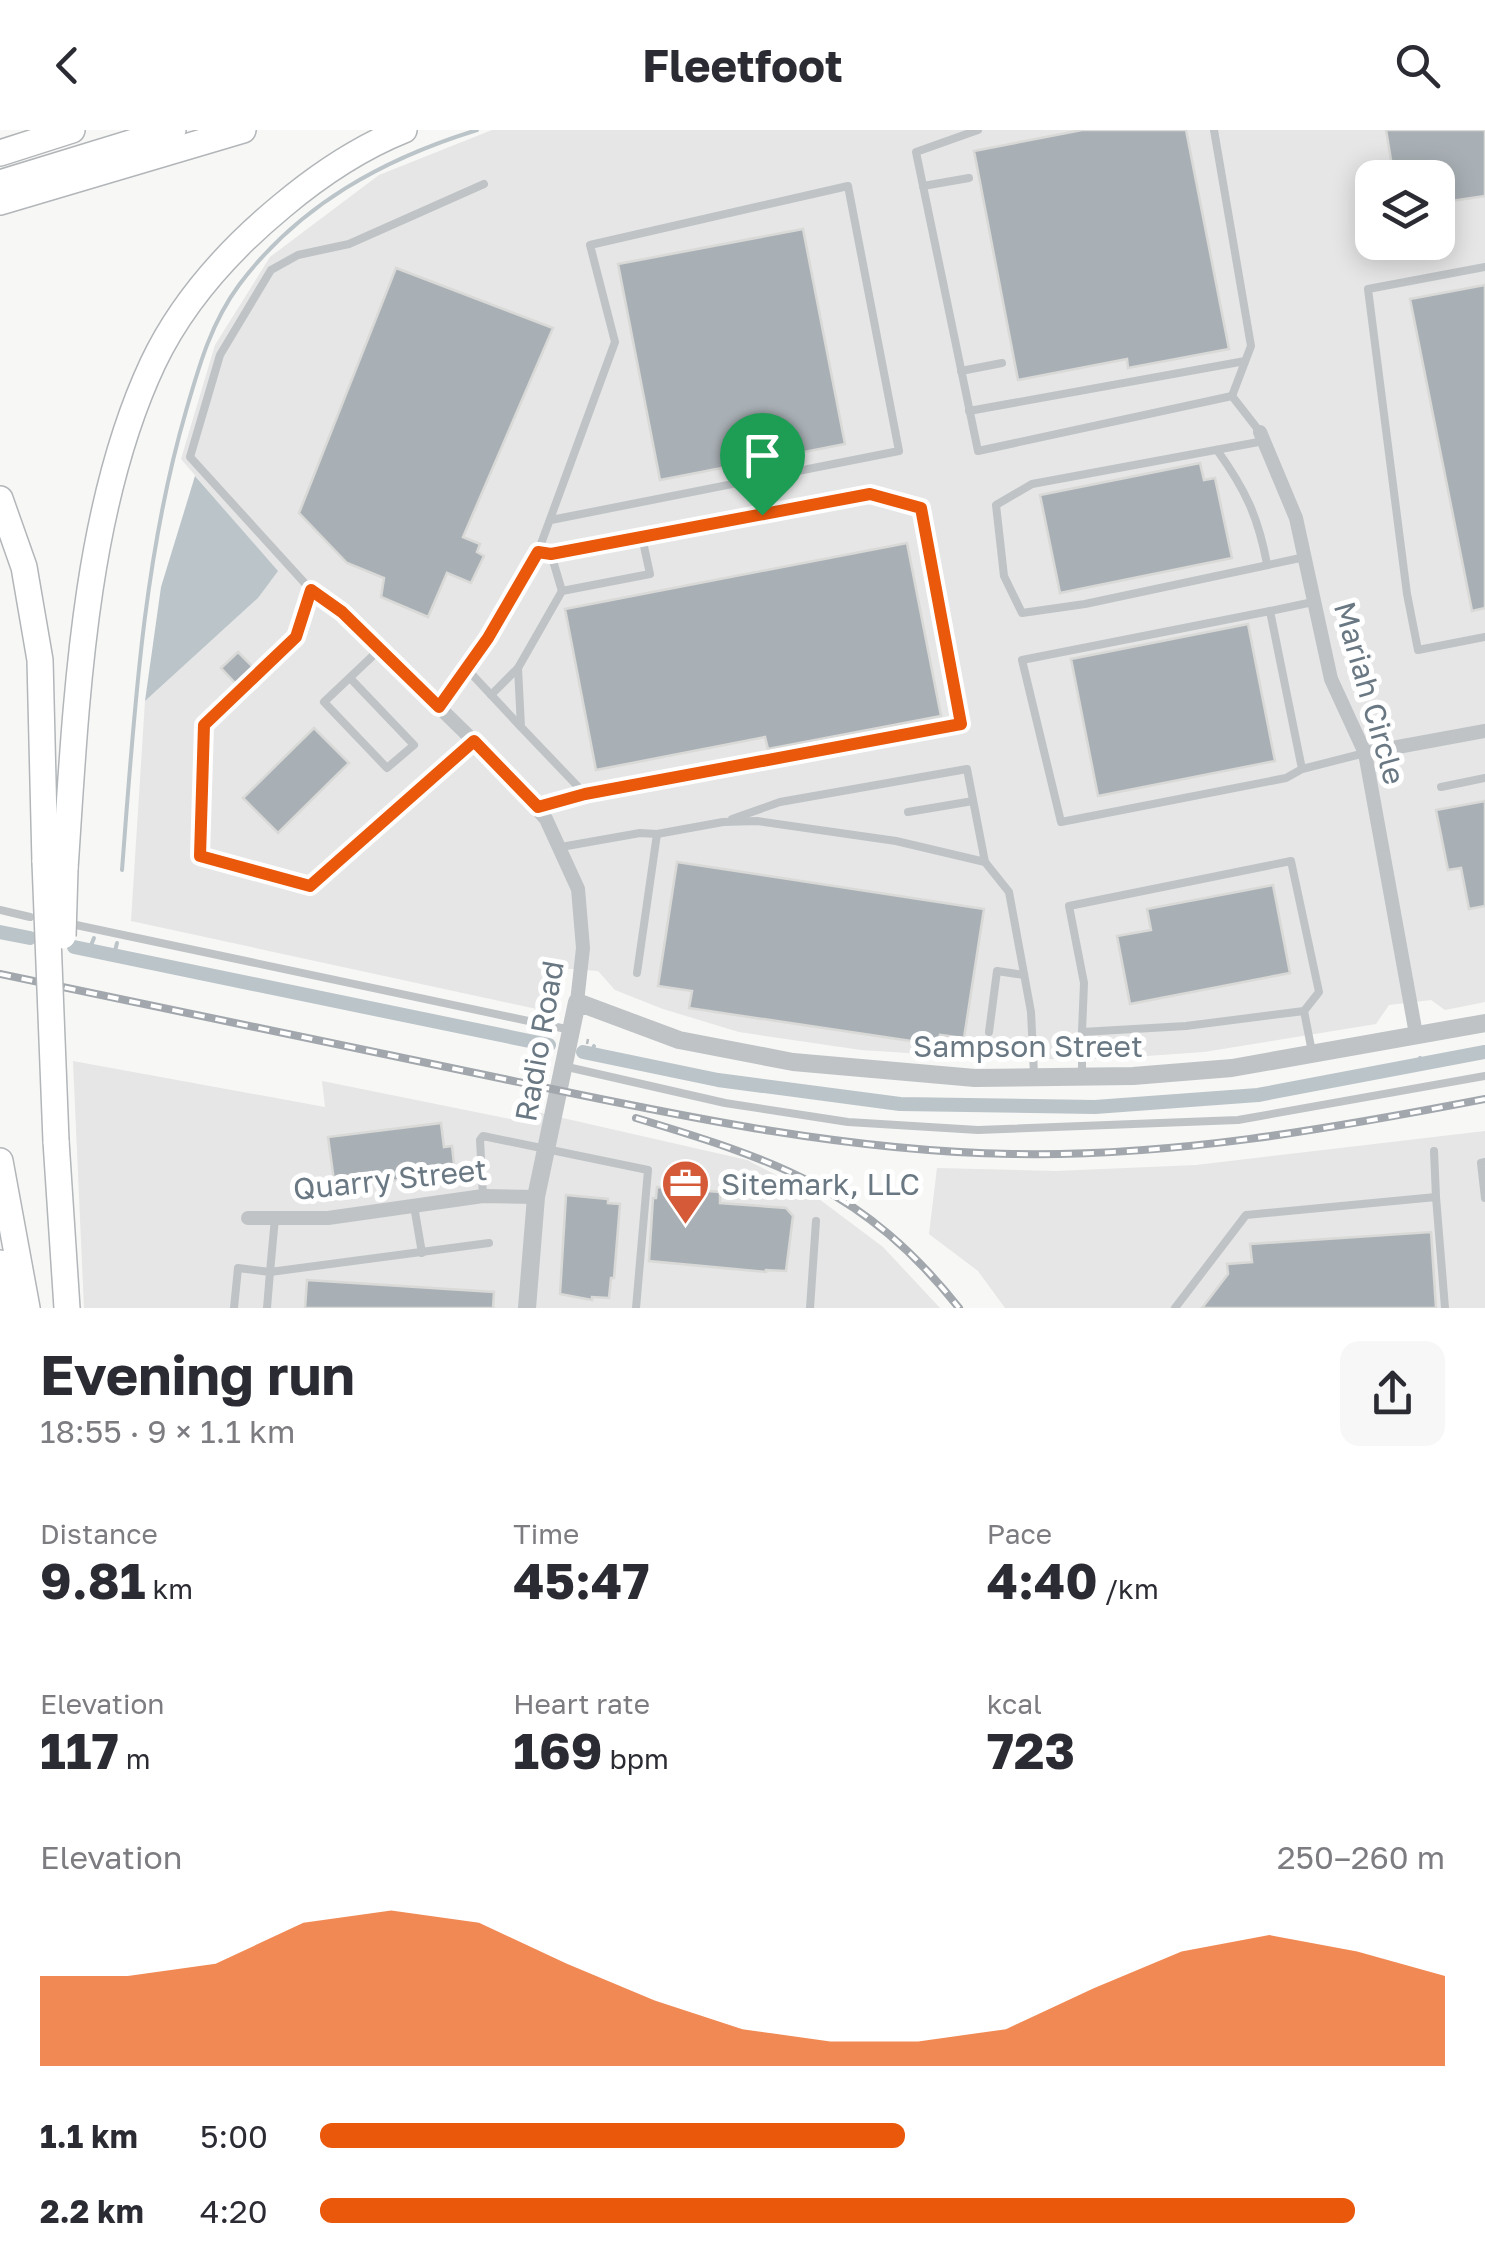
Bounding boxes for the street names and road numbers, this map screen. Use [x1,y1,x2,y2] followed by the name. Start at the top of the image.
[1327,598,1413,788] street label: Mariah Circle
[507,958,571,1124] street label: Radio Road
[913,1028,1143,1064] street label: Sampson Street
[291,1151,489,1207] street label: Quarry Street

